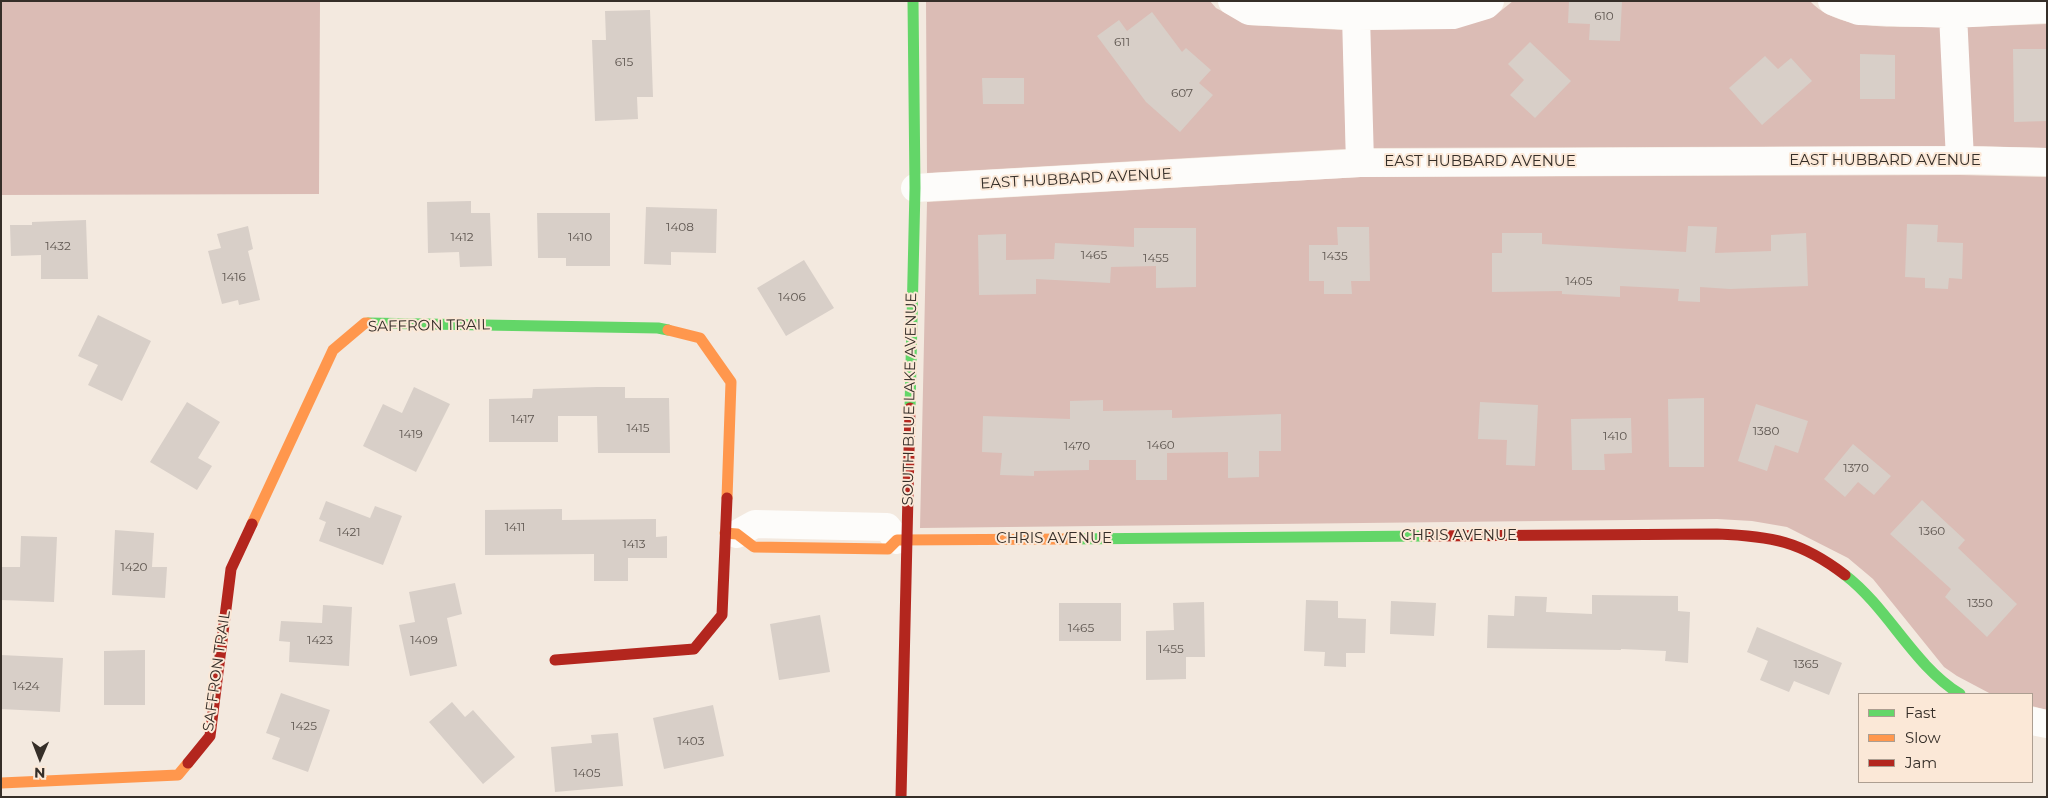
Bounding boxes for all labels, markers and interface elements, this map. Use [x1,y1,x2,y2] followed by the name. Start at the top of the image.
[1594,9,1614,23] house number: 610
[1114,35,1130,49] house number: 611
[615,55,633,69] house number: 615
[1171,86,1193,100] house number: 607
[1789,152,1981,170] street label: EAST HUBBARD AVENUE
[1384,153,1576,171] street label: EAST HUBBARD AVENUE
[980,165,1172,193] street label: EAST HUBBARD AVENUE
[666,220,694,234] house number: 1408
[450,230,474,244] house number: 1412
[568,230,592,244] house number: 1410
[45,239,71,253] house number: 1432
[1081,248,1107,262] house number: 1465
[1322,249,1348,263] house number: 1435
[1143,251,1169,265] house number: 1455
[222,270,246,284] house number: 1416
[1566,274,1592,288] house number: 1405
[778,290,806,304] house number: 1406
[899,292,921,506] street label: SOUTH BLUE LAKE AVENUE
[368,316,490,336] street label: SAFFRON TRAIL
[511,412,535,426] house number: 1417
[626,421,650,435] house number: 1415
[1753,424,1779,438] house number: 1380
[399,427,423,441] house number: 1419
[1603,429,1627,443] house number: 1410
[1147,438,1175,452] house number: 1460
[1064,439,1090,453] house number: 1470
[1843,461,1869,475] house number: 1370
[505,520,525,534] house number: 1411
[1919,524,1945,538] house number: 1360
[337,525,361,539] house number: 1421
[1401,527,1517,545] street label: CHRIS AVENUE
[996,530,1112,548] street label: CHRIS AVENUE
[622,537,646,551] house number: 1413
[121,560,147,574] house number: 1420
[1967,596,1993,610] house number: 1350
[200,609,234,733] street label: SAFFRON TRAIL
[1068,621,1094,635] house number: 1465
[307,633,333,647] house number: 1423
[410,633,438,647] house number: 1409
[1158,642,1184,656] house number: 1455
[1793,657,1819,671] house number: 1365
[13,679,39,693] house number: 1424
[1858,693,2033,783] legend
[1905,703,1936,722] text: Fast
[291,719,317,733] house number: 1425
[1905,728,1941,747] text: Slow
[15,733,65,783] north arrow
[678,734,704,748] house number: 1403
[1905,753,1937,772] text: Jam
[34,764,46,782] text: N
[574,766,600,780] house number: 1405

